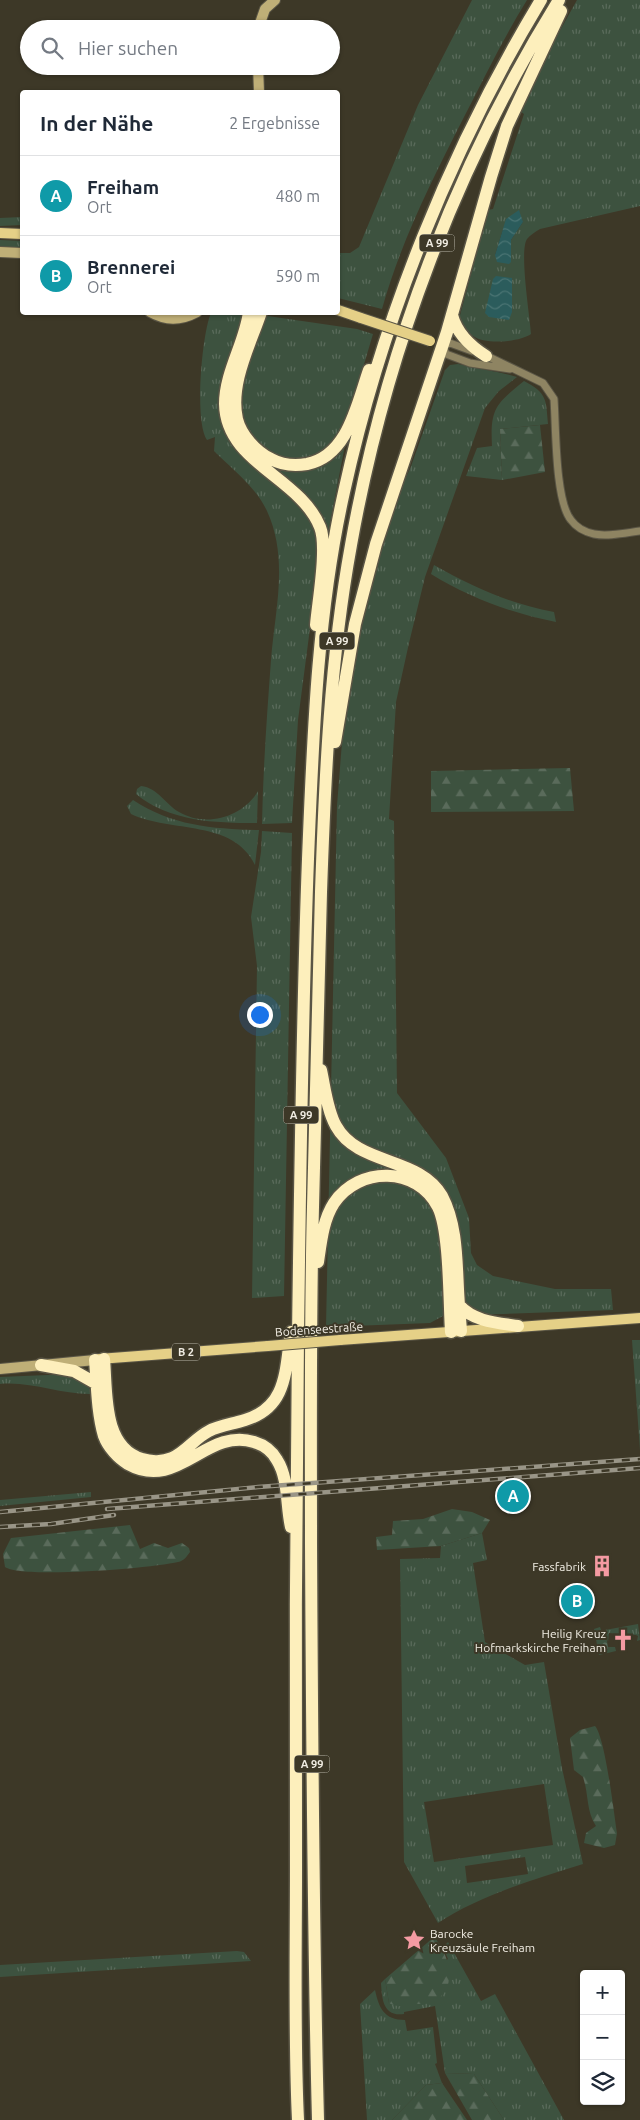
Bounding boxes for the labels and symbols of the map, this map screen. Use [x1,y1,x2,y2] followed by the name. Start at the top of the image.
[420,234,454,252] road number: A 99
[320,632,354,649] road number: A 99
[247,1002,273,1028] your location
[284,1106,318,1124] road number: A 99
[275,1319,363,1339] street label: Bodenseestraße
[172,1344,200,1360] road number: B 2
[497,1477,529,1515] pin: A
[589,1553,615,1579] building icon: Fassfabrik
[532,1560,586,1573] place label: Fassfabrik
[561,1582,593,1620] pin: B
[475,1627,606,1654] place label: Heilig Kreuz Hofmarkskirche Freiham
[610,1627,636,1653] church icon: Heilig Kreuz Hofmarkskirche Freiham
[294,1756,330,1772] road number: A 99
[401,1927,427,1953] place icon: Barocke Kreuzsäule Freiham
[430,1927,535,1954] place label: Barocke Kreuzsäule Freiham

